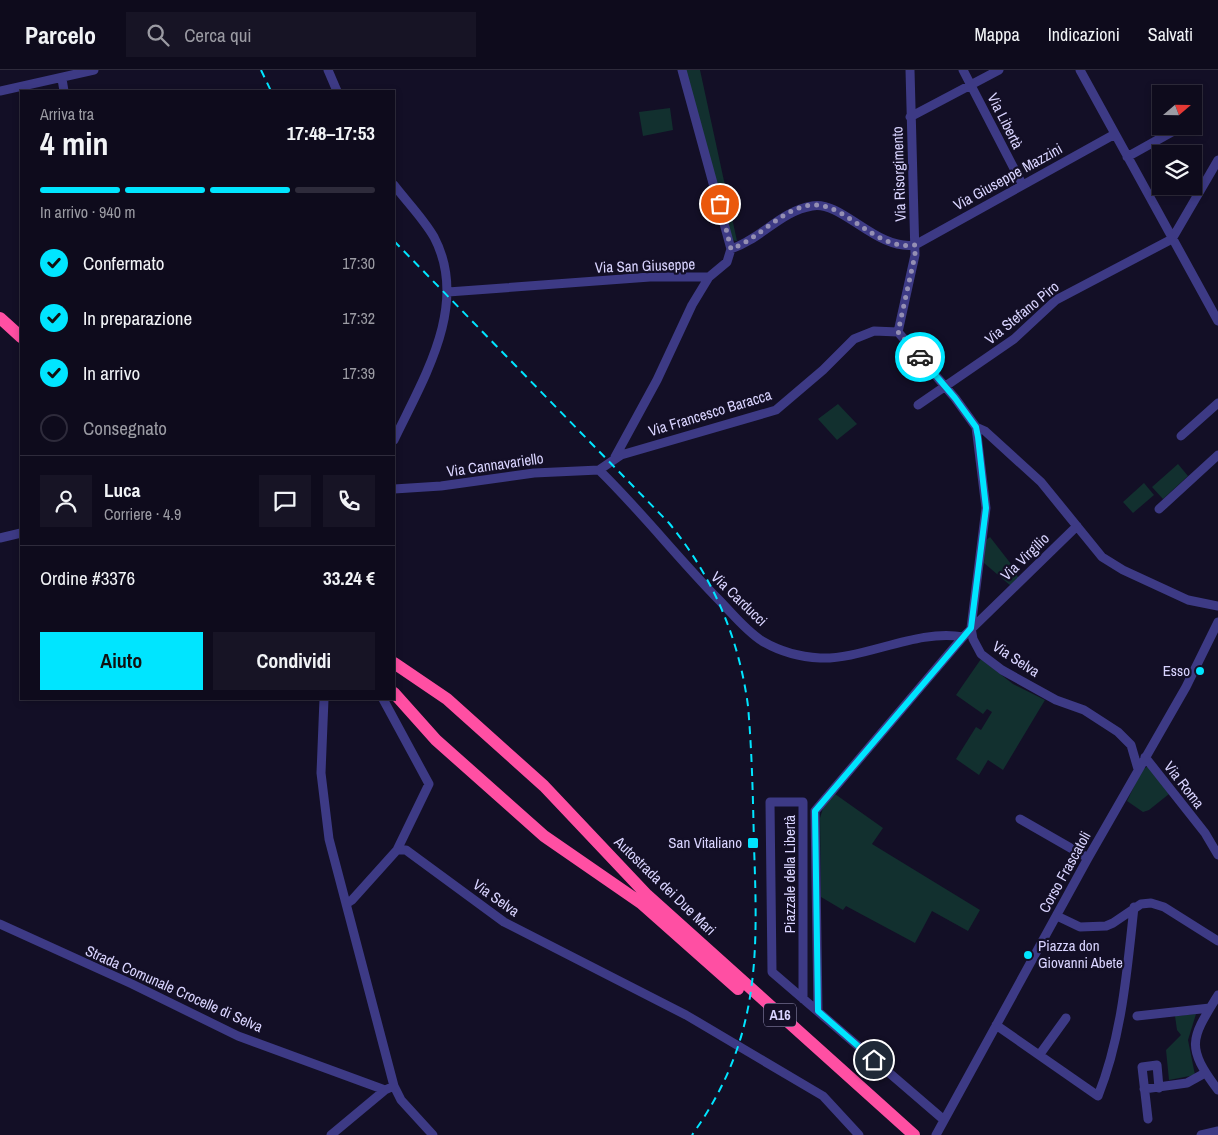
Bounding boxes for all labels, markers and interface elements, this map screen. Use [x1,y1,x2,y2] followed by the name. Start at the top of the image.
[126,12,476,57] search box
[25,19,96,51] text: Parcelo
[144,21,172,49] icon: search
[184,22,252,48] text: Cerca qui
[975,22,1020,47] text: Mappa
[1048,22,1120,47] text: Indicazioni
[1148,22,1193,47] text: Salvati
[1152,85,1202,135] north arrow
[1152,85,1202,195] map controls
[982,89,1028,152] street label: Via Libertà
[40,103,94,125] text: Arriva tra
[287,120,375,146] text: 17:48–17:53
[40,122,109,165] text: 4 min
[886,126,911,222] street label: Via Risorgimento
[950,138,1066,215] street label: Via Giuseppe Mazzini
[1152,145,1202,195] button: layers
[699,183,741,225] pin
[706,190,734,218] icon: bag
[40,201,136,223] text: In arrivo · 940 m
[40,249,68,277] icon: check
[83,250,164,276] text: Confermato
[342,252,375,274] text: 17:30
[594,253,696,278] street label: Via San Giuseppe
[980,276,1063,349] street label: Via Stefano Piro
[40,304,68,332] icon: check
[83,305,192,331] text: In preparazione
[342,307,375,329] text: 17:32
[895,332,945,382] courier
[906,343,934,371] icon: car
[40,359,68,387] icon: check
[83,360,140,386] text: In arrivo
[342,362,375,384] text: 17:39
[646,384,774,441] street label: Via Francesco Baracca
[83,415,167,441] text: Consegnato
[445,447,545,482] street label: Via Cannavariello
[40,475,92,527] button: person
[259,475,311,527] button: chat
[323,475,375,527] button: phone
[104,477,140,503] text: Luca
[104,503,181,525] text: Corriere · 4.9
[996,528,1054,585] street label: Via Virgilio
[40,565,135,591] text: Ordine #3376
[323,565,375,591] text: 33.24 €
[707,566,772,631] street label: Via Carducci
[40,632,203,690] button: Aiuto
[213,632,375,690] button: Condividi
[989,635,1044,682] street label: Via Selva
[1163,660,1190,681] place label: Esso
[1194,665,1206,677] marker: Esso
[1159,757,1210,813] street label: Via Roma
[779,815,800,933] street label: Piazzale della Libertà
[1034,827,1096,916] street label: Corso Frascatoli
[609,831,721,940] street label: Autostrada dei Due Mari
[668,832,742,853] place label: San Vitaliano
[746,836,760,850] marker: San Vitaliano
[469,874,524,921] street label: Via Selva
[1038,935,1123,973] place label: Piazza don Giovanni Abete
[82,940,266,1037] street label: Strada Comunale Crocelle di Selva
[1022,949,1034,961] marker: Piazza don Giovanni Abete
[764,1004,796,1026] road number: A16
[853,1039,895,1081] pin
[860,1046,888,1074] icon: home

